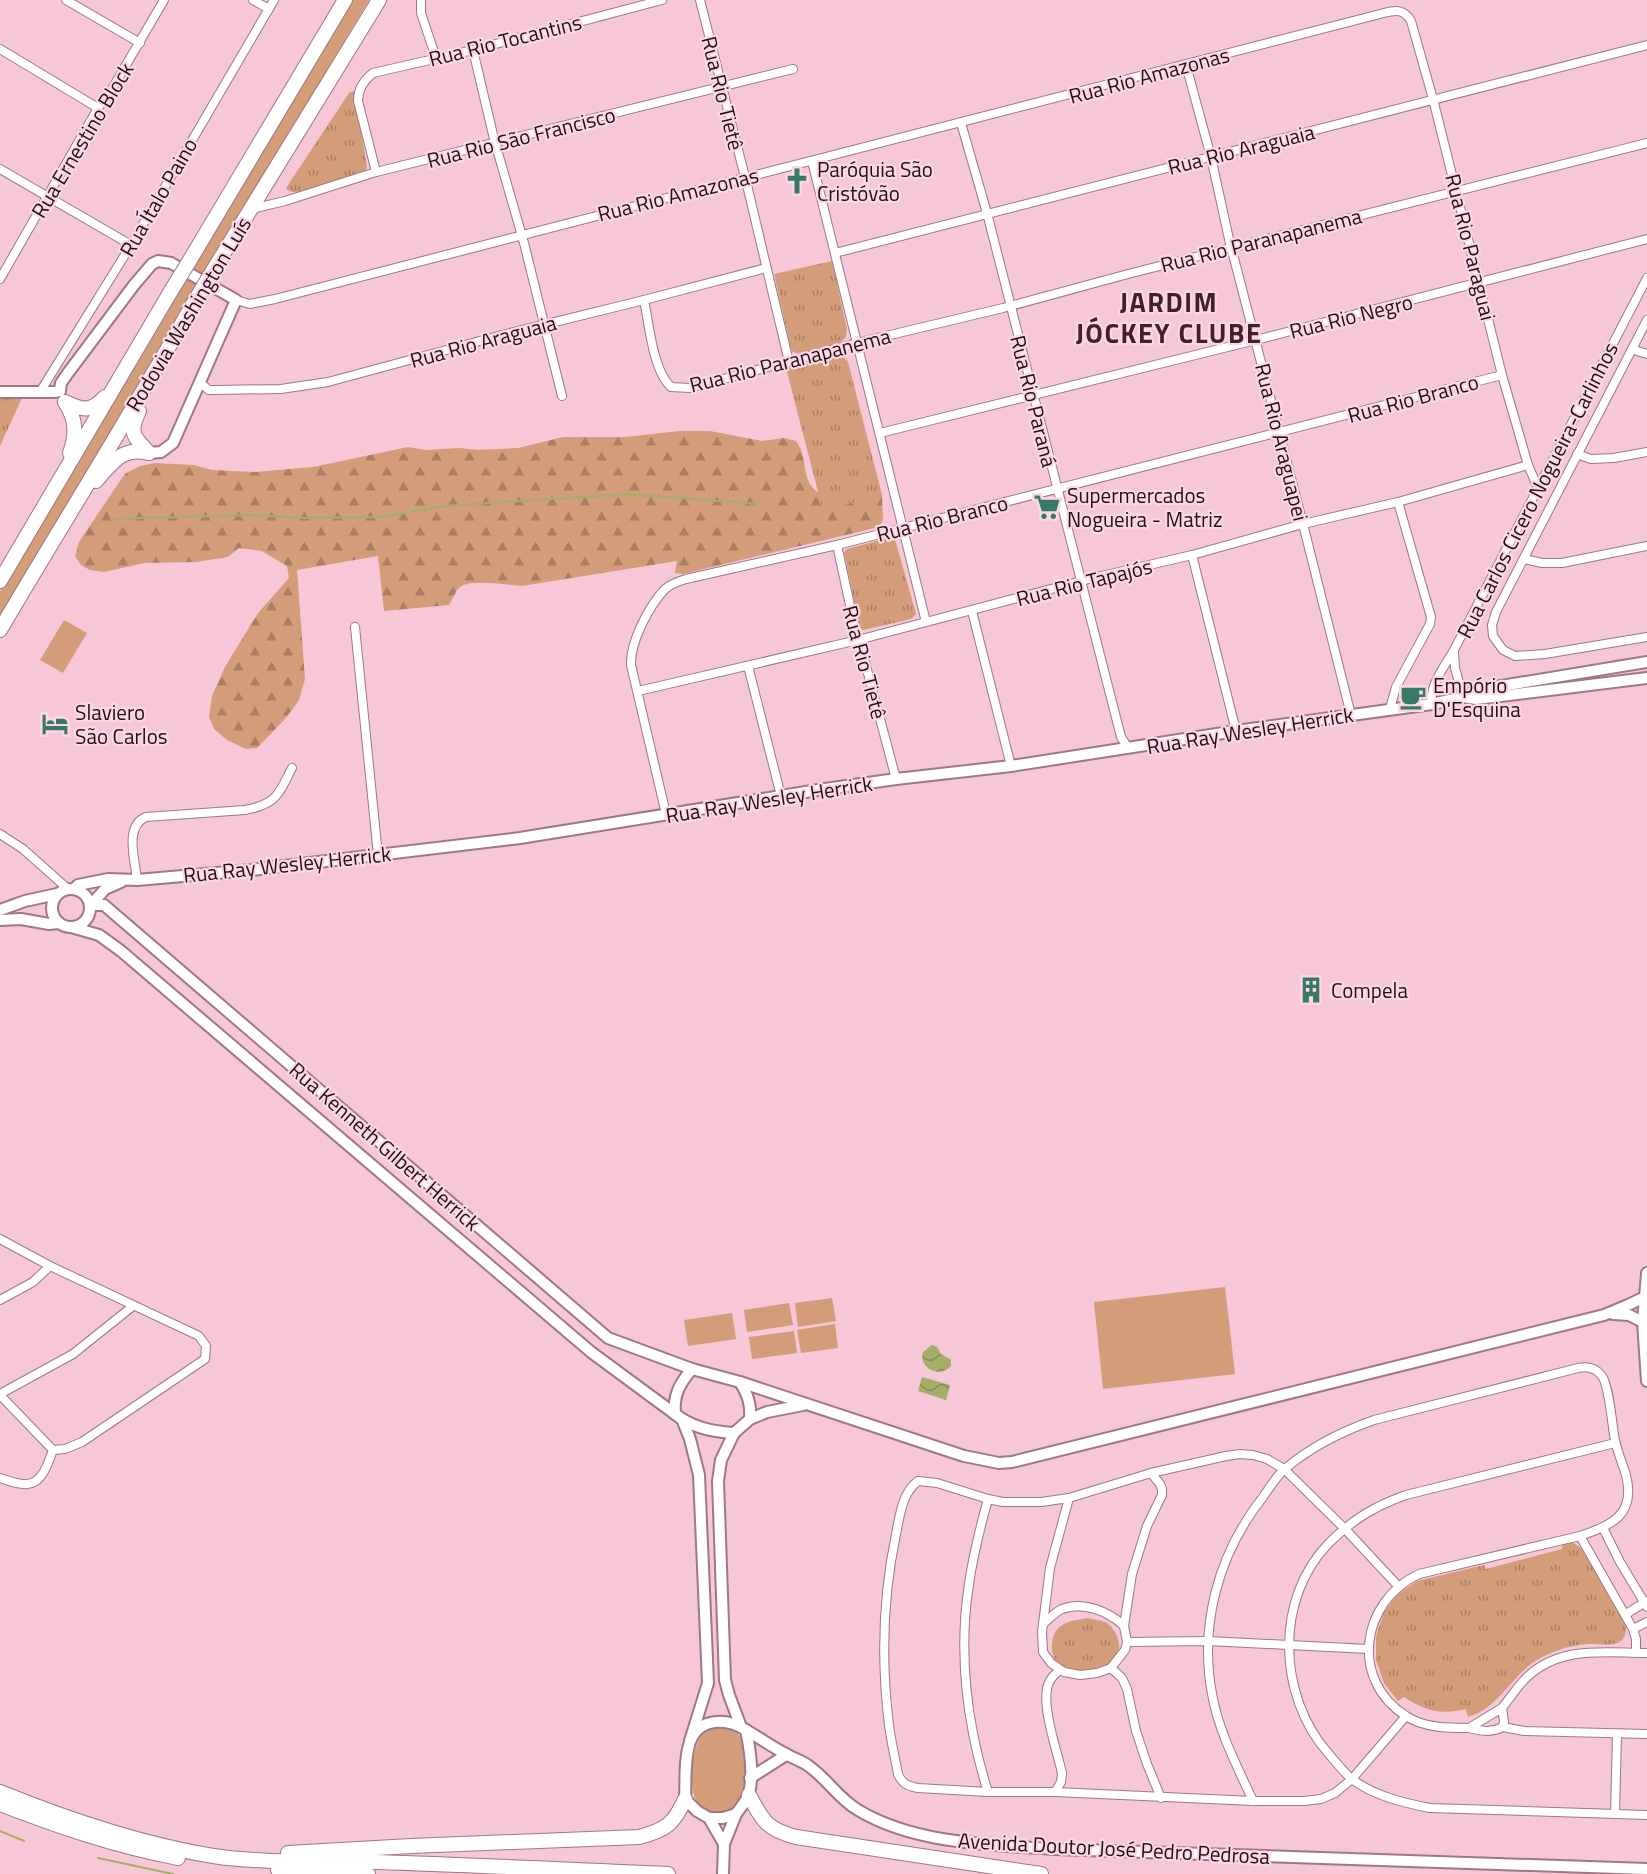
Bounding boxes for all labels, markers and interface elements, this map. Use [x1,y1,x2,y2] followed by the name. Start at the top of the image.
[425,6,585,74] street label: Rua Rio Tocantins
[693,33,753,153] street label: Rua Rio Tietê
[1065,38,1233,112] street label: Rua Rio Amazonas
[23,56,141,224] street label: Rua Ernestino Block
[423,98,619,176] street label: Rua Rio São Francisco
[1164,115,1318,183] street label: Rua Rio Araguaia
[111,132,205,262] street label: Rua Ítalo Paino
[817,153,933,209] place label: Paróquia São Cristóvão
[594,158,762,230] street label: Rua Rio Amazonas
[782,166,812,196] church icon: Paróquia São Cristóvão
[1437,170,1505,324] street label: Rua Rio Paraguai
[1157,199,1365,280] street label: Rua Rio Paranapanema
[117,211,259,417] street label: Rodovia Washington Luís
[1076,281,1262,353] district label: JARDIM JÓCKEY CLUBE
[1286,285,1416,347] street label: Rua Rio Negro
[406,306,560,376] street label: Rua Rio Araguaia
[686,319,894,400] street label: Rua Rio Paranapanema
[1002,332,1066,471] street label: Rua Rio Paraná
[1448,336,1626,644] street label: Rua Carlos Cicero Nogueira-Carlinhos
[1247,360,1317,524] street label: Rua Rio Araguapei
[1344,365,1482,431] street label: Rua Rio Branco
[1067,479,1223,535] place label: Supermercados Nogueira - Matriz
[873,486,1011,550] street label: Rua Rio Branco
[1032,492,1062,522] supermarket icon: Supermercados Nogueira - Matriz
[1013,550,1155,614] street label: Rua Rio Tapajós
[834,602,896,722] street label: Rua Rio Tietê
[1433,669,1521,725] place label: Empório D'Esquina
[1398,682,1428,712] cafe icon: Empório D'Esquina
[75,696,168,752] place label: Slaviero São Carlos
[1144,698,1356,762] street label: Rua Ray Wesley Herrick
[40,709,70,739] hotel icon: Slaviero São Carlos
[663,767,875,831] street label: Rua Ray Wesley Herrick
[181,837,393,891] street label: Rua Ray Wesley Herrick
[1331,974,1408,1006] place label: Compela
[1296,975,1326,1005] building icon: Compela
[282,1054,488,1238] street label: Rua Kenneth Gilbert Herrick
[957,1824,1271,1872] street label: Avenida Doutor José Pedro Pedrosa

